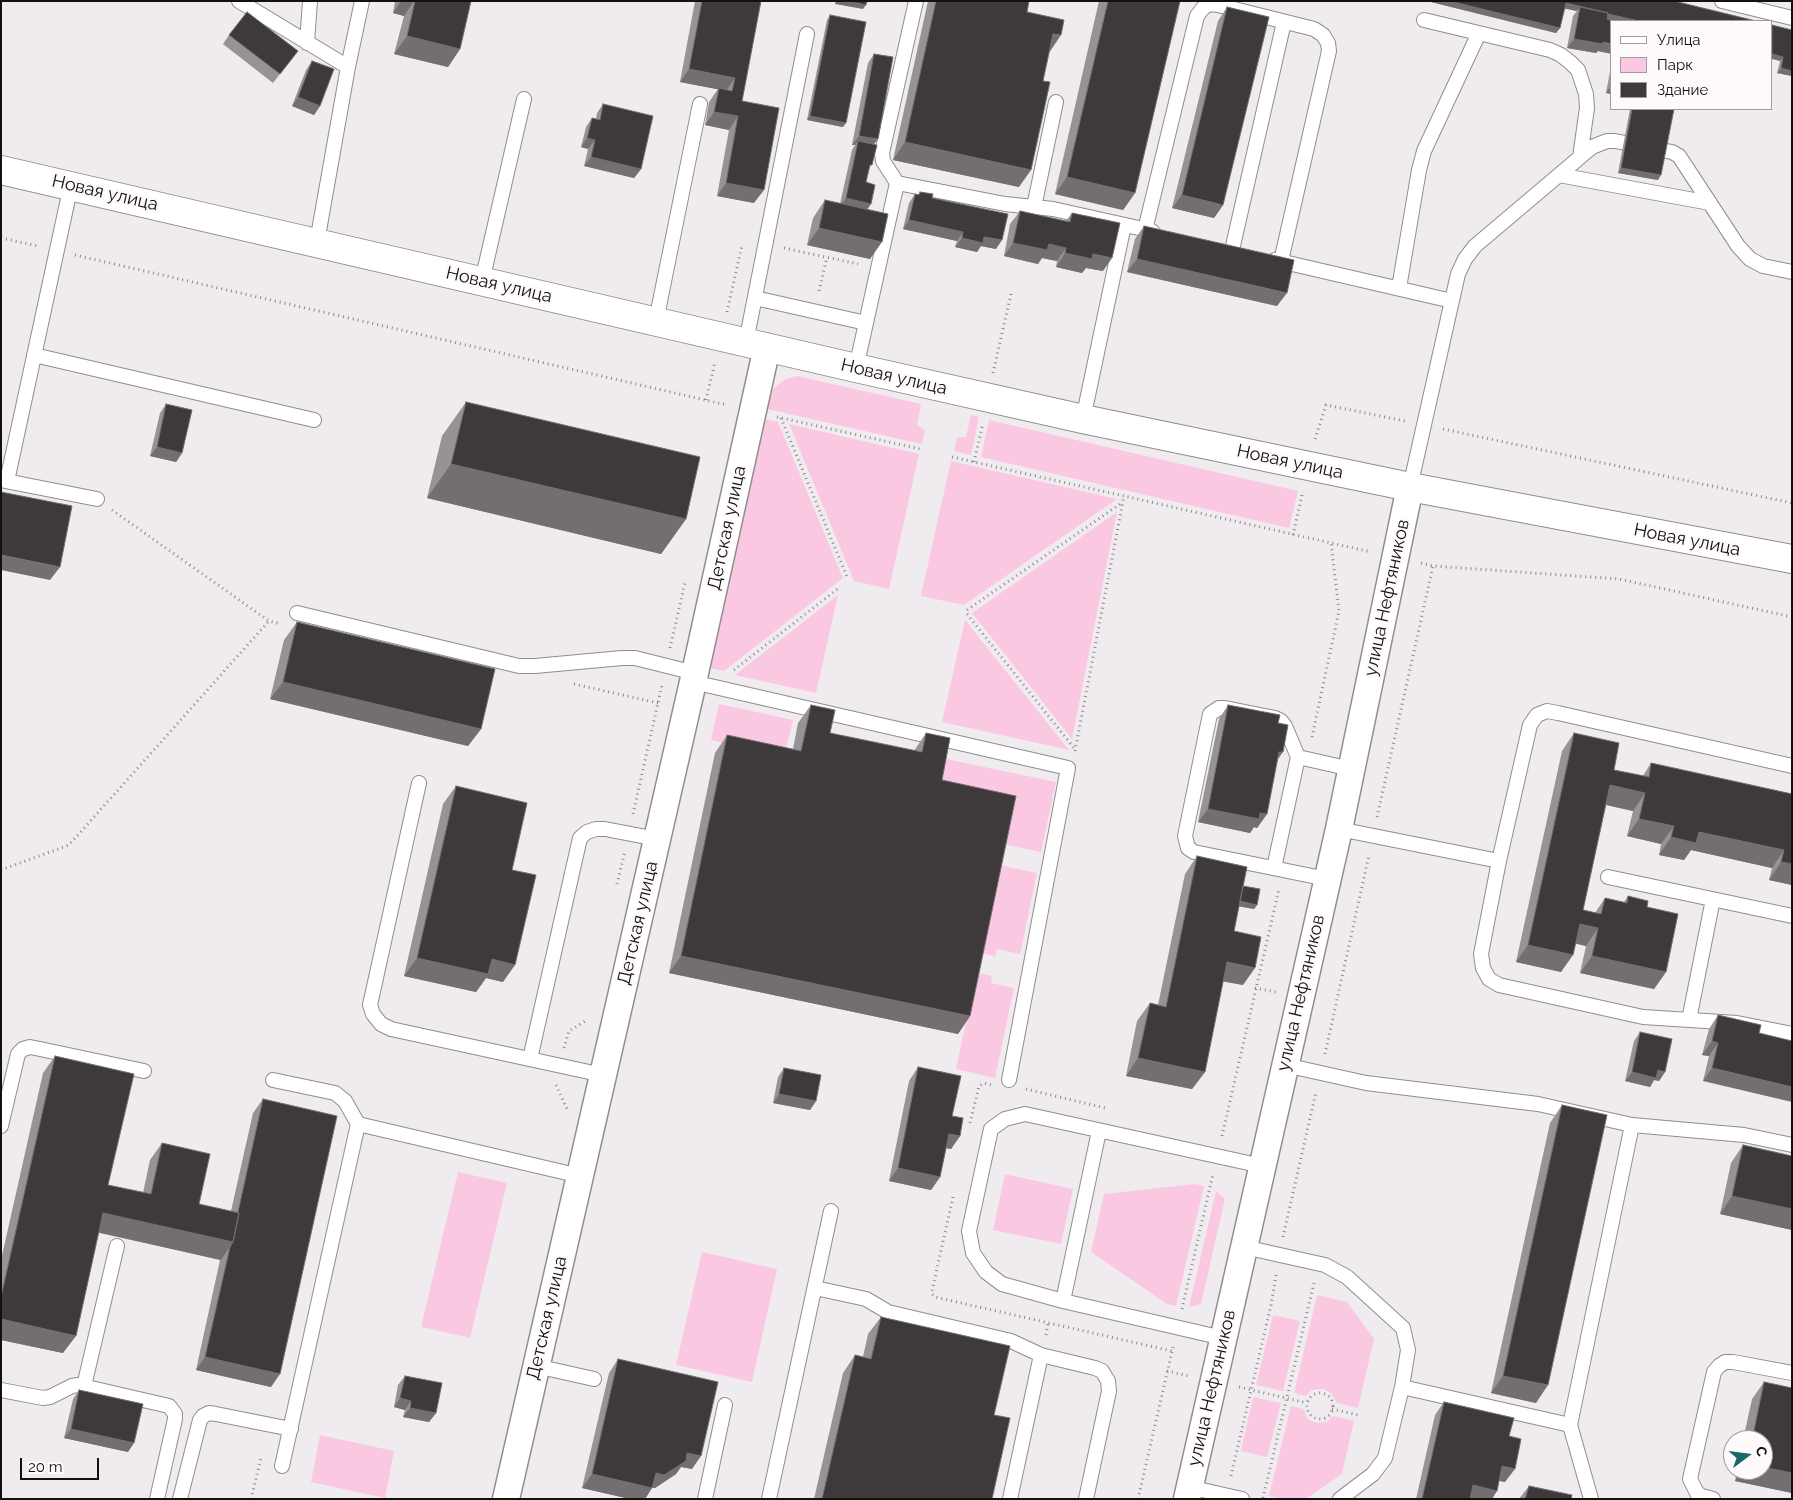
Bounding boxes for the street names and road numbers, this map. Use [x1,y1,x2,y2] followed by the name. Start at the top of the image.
[50,170,160,216] street label: Новая улица
[444,262,554,308] street label: Новая улица
[839,354,949,400] street label: Новая улица
[1235,440,1345,484] street label: Новая улица
[703,464,751,592] street label: Детская улица
[1360,518,1414,678] street label: улица Нефтяников
[1632,519,1742,561] street label: Новая улица
[613,859,663,987] street label: Детская улица
[1272,913,1330,1073] street label: улица Нефтяников
[522,1254,572,1382] street label: Детская улица
[1183,1308,1241,1468] street label: улица Нефтяников

